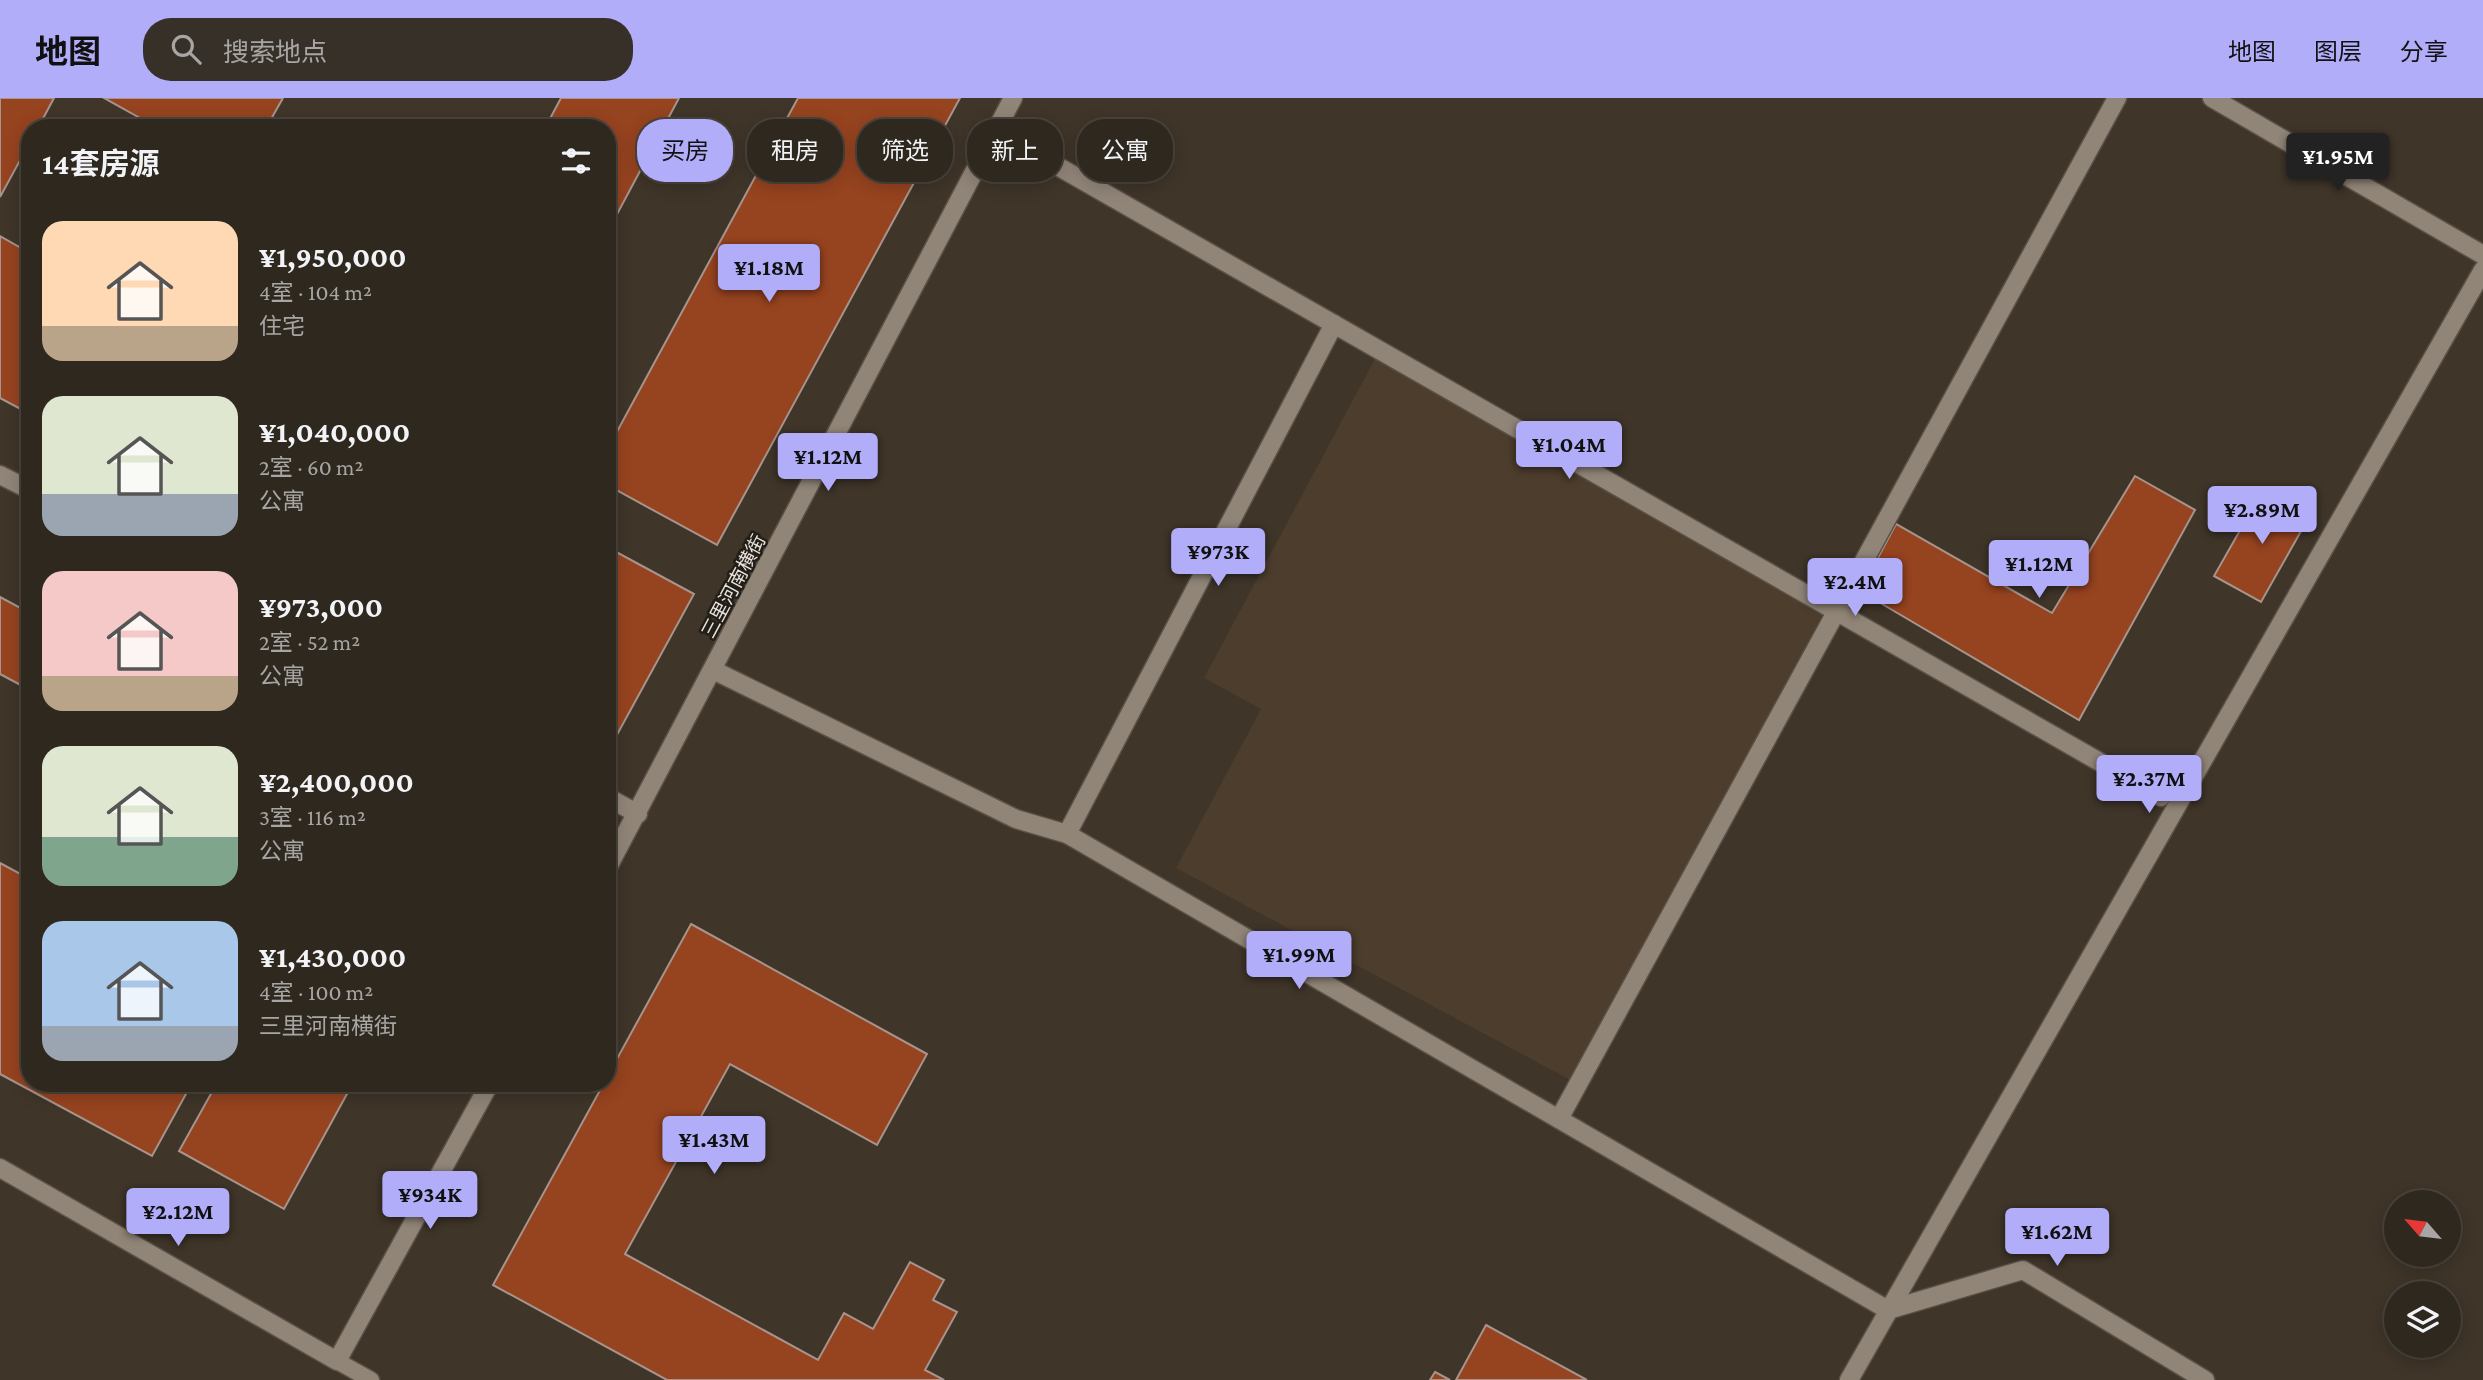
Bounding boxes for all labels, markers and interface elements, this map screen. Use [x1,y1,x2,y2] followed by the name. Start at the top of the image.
[143,18,633,81] search box
[167,30,205,68] icon: search
[35,33,101,70] text: 地图
[223,38,327,67] text: 搜索地点
[2228,38,2276,65] text: 地图
[2314,38,2362,65] text: 图层
[2400,38,2448,65] text: 分享
[637,119,733,182] chip: 买房
[747,119,843,182] chip: 租房
[857,119,953,182] chip: 筛选
[967,119,1063,182] chip: 新上
[1077,119,1173,182] chip: 公寓
[2281,134,2395,193] pin: ¥1.95M
[557,142,595,180] icon: filters
[2302,143,2374,169] text: ¥1.95M
[42,147,159,180] text: 14套房源
[259,240,407,273] text: ¥1,950,000
[712,244,826,304] pin: ¥1.18M
[98,249,182,333] icon: home
[734,254,804,280] text: ¥1.18M
[259,279,372,305] text: 4室 · 104 m²
[259,313,305,339] text: 住宅
[259,415,410,448] text: ¥1,040,000
[1512,422,1626,481] pin: ¥1.04M
[98,424,182,508] icon: home
[1532,431,1606,457] text: ¥1.04M
[771,434,885,493] pin: ¥1.12M
[794,443,862,469] text: ¥1.12M
[259,454,364,480] text: 2室 · 60 m²
[2205,486,2319,546] pin: ¥2.89M
[259,488,305,514] text: 公寓
[2224,496,2300,522] text: ¥2.89M
[1169,528,1267,588] pin: ¥973K
[697,531,769,641] street label: 三里河南横街
[1187,538,1249,564] text: ¥973K
[1982,540,2096,600] pin: ¥1.12M
[2005,550,2073,576] text: ¥1.12M
[1806,559,1904,618] pin: ¥2.4M
[1823,568,1887,594] text: ¥2.4M
[259,590,383,623] text: ¥973,000
[98,599,182,683] icon: home
[259,629,360,655] text: 2室 · 52 m²
[259,663,305,689] text: 公寓
[2092,756,2206,815] pin: ¥2.37M
[259,765,414,798] text: ¥2,400,000
[2113,765,2186,791] text: ¥2.37M
[98,774,182,858] icon: home
[259,804,366,830] text: 3室 · 116 m²
[259,838,305,864] text: 公寓
[1242,932,1356,991] pin: ¥1.99M
[259,940,406,973] text: ¥1,430,000
[1262,941,1336,967] text: ¥1.99M
[98,949,182,1033] icon: home
[259,979,373,1005] text: 4室 · 100 m²
[259,1013,397,1039] text: 三里河南横街
[657,1116,771,1176] pin: ¥1.43M
[678,1126,750,1152] text: ¥1.43M
[381,1172,479,1231] pin: ¥934K
[398,1181,462,1207] text: ¥934K
[121,1188,235,1248] pin: ¥2.12M
[2384,1190,2460,1267] north arrow
[2384,1190,2461,1358] map controls
[142,1198,214,1224] text: ¥2.12M
[2000,1208,2114,1268] pin: ¥1.62M
[2021,1218,2093,1244] text: ¥1.62M
[2384,1281,2461,1358] button: layers

